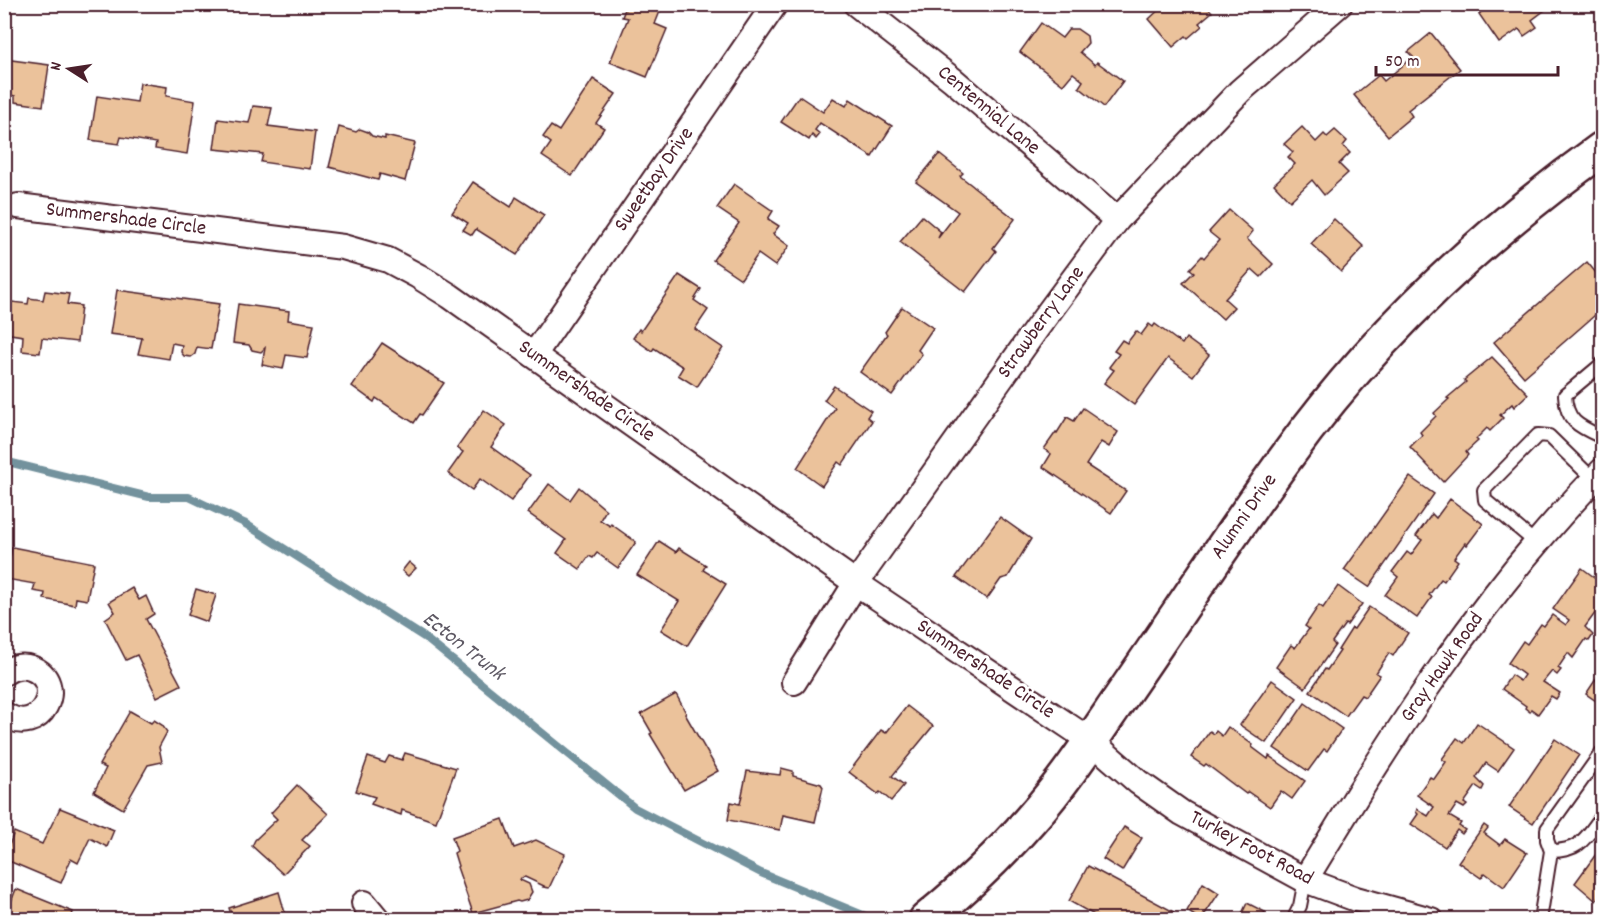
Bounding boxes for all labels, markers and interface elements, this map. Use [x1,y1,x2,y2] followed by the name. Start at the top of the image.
[39,39,99,99] north arrow
[1376,39,1558,77] scale bar
[1385,50,1420,75] text: 50 m
[930,59,1046,163] street label: Centennial Lane
[45,60,69,73] text: N
[608,122,702,238] street label: Sweetbay Drive
[44,195,208,245] street label: Summershade Circle
[991,260,1093,386] street label: Strawberry Lane
[511,334,661,450] street label: Summershade Circle
[1204,468,1286,566] street label: Alumni Drive
[415,605,513,690] water label: Ecton Trunk
[1394,607,1492,729] street label: Gray Hawk Road
[910,613,1060,727] street label: Summershade Circle
[1184,804,1318,894] street label: Turkey Foot Road

